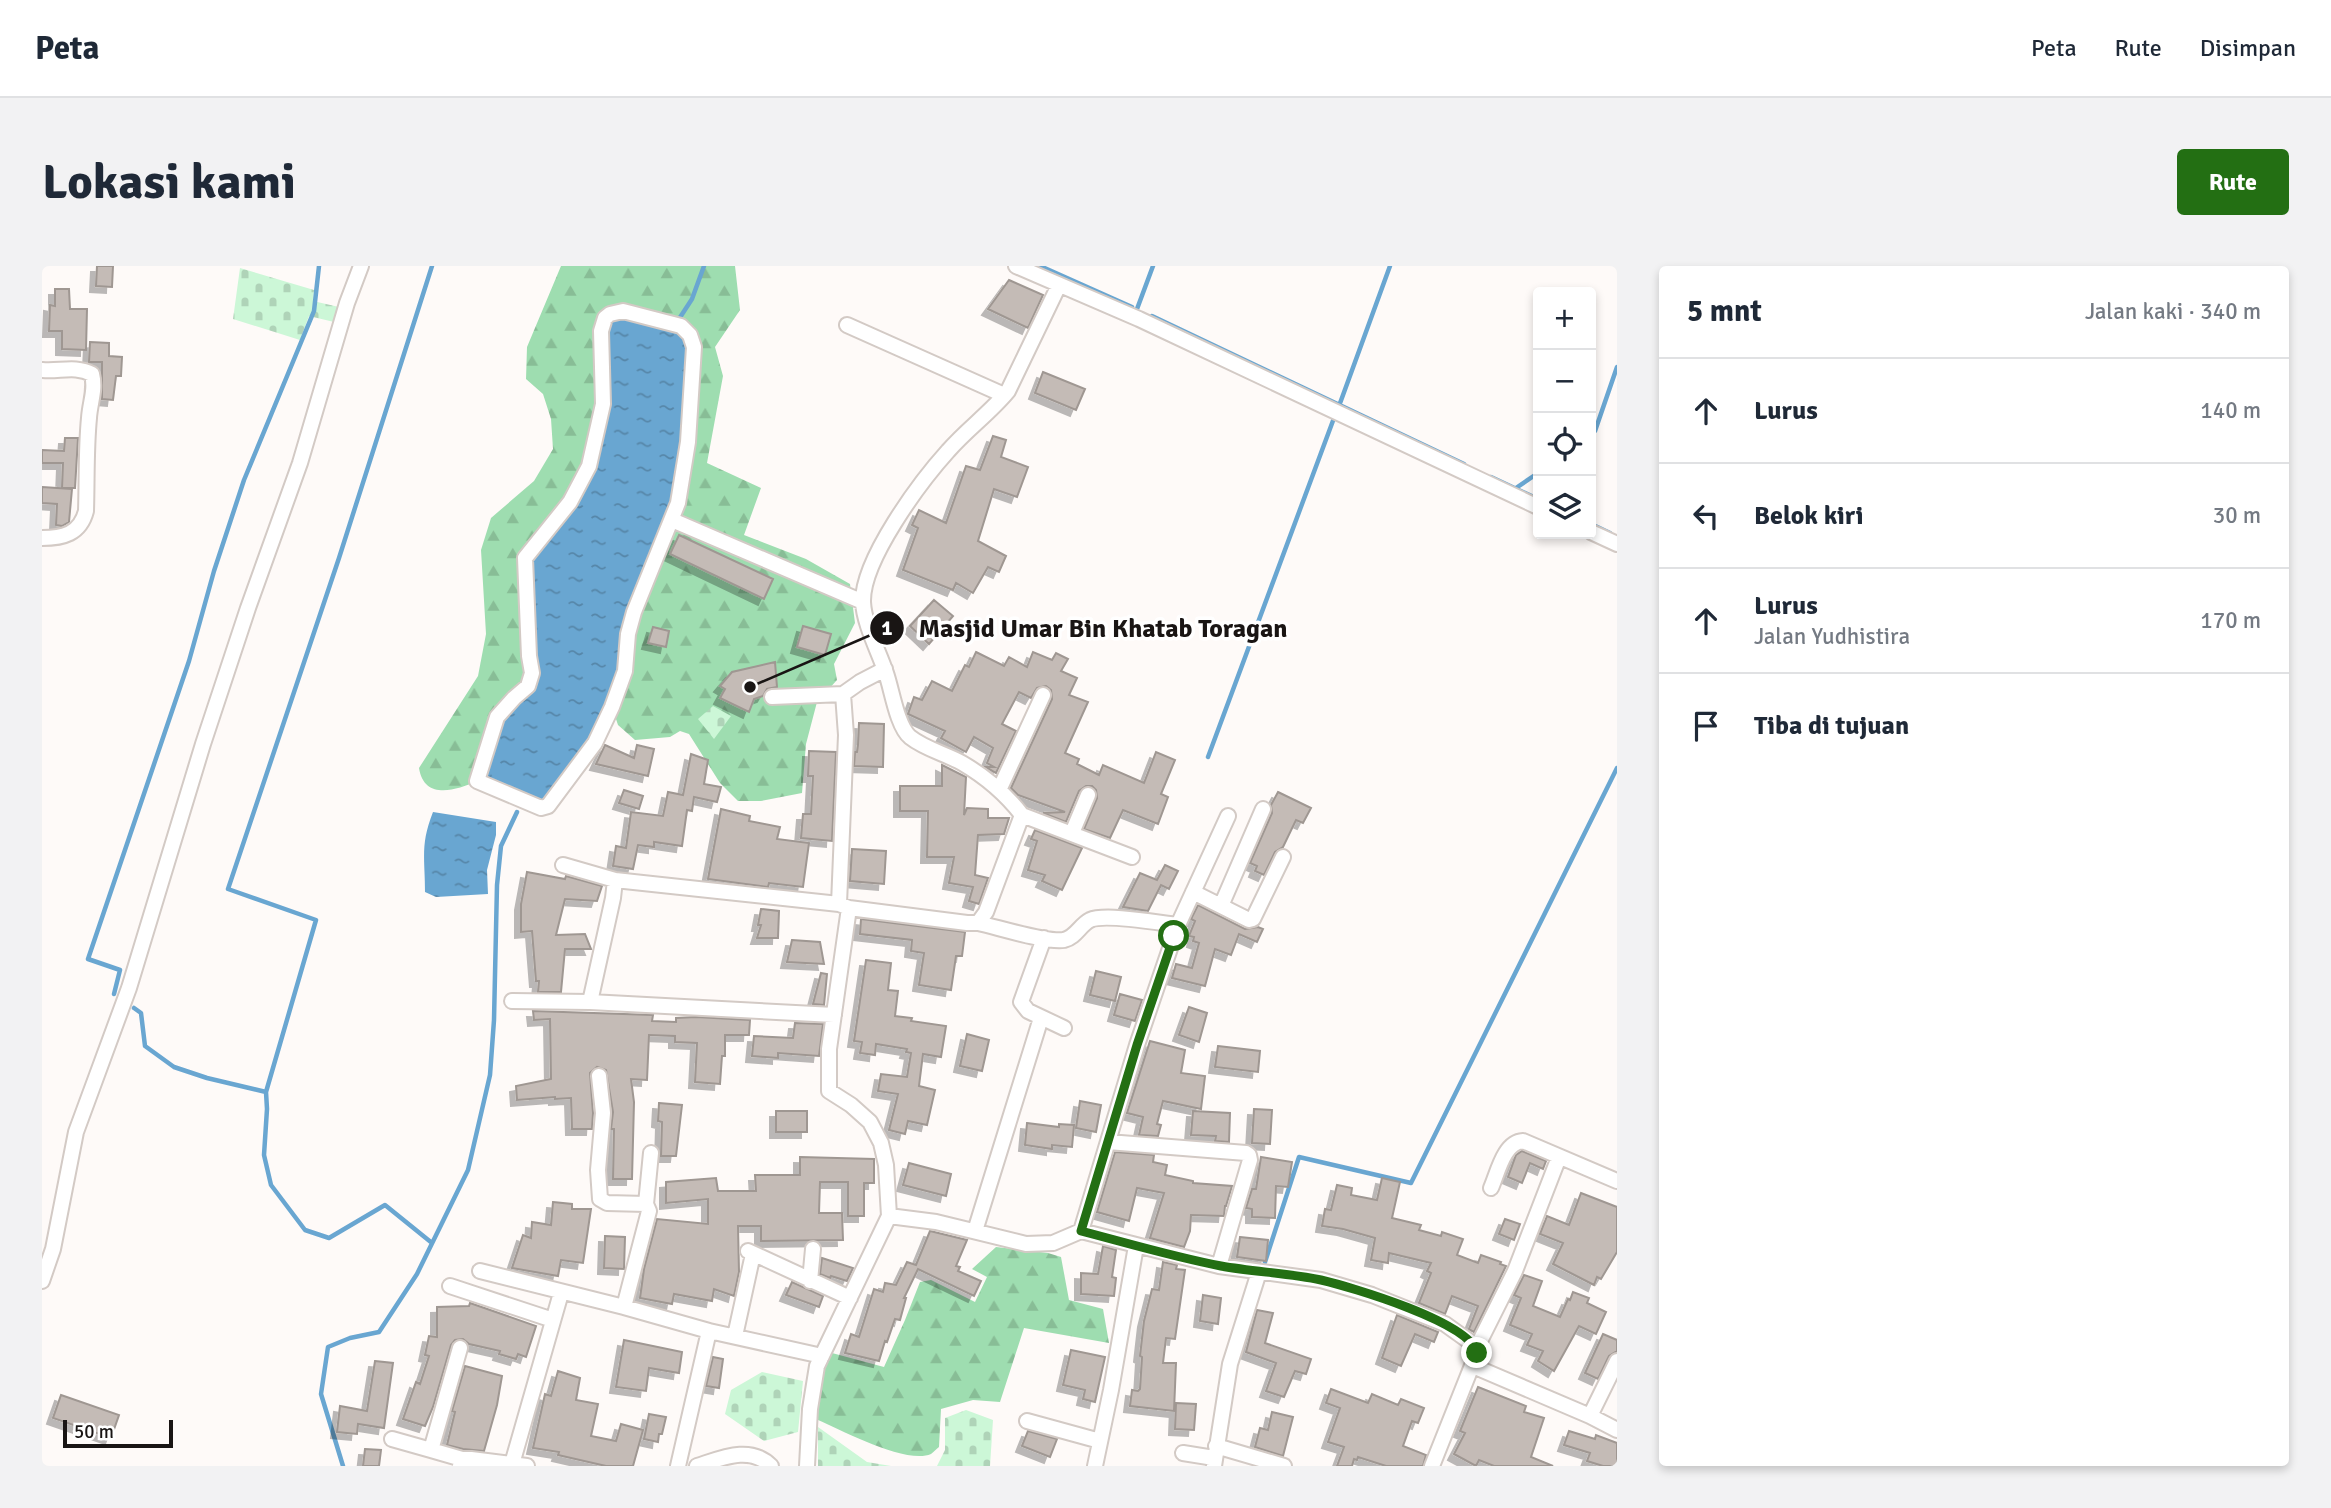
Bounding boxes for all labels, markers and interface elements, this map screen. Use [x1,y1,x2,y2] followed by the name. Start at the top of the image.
[35,28,99,69] text: Peta
[2031,33,2077,63] text: Peta
[2115,33,2162,63] text: Rute
[2200,33,2296,63] text: Disimpan
[2177,149,2289,215] button: Rute
[42,152,296,212] text: Lokasi kami
[1533,287,1596,539] map controls
[1533,287,1596,350] button: +
[1687,293,1762,330] text: 5 mnt
[2085,297,2261,326] text: Jalan kaki · 340 m
[1533,350,1596,413] button: −
[1687,392,1725,430] icon: ahead
[1754,395,1818,427] text: Lurus
[2200,396,2261,425] text: 140 m
[1533,413,1596,476] button: locate
[1533,476,1596,539] button: layers
[1687,497,1725,535] icon: left
[1754,500,1863,532] text: Belok kiri
[2213,501,2261,530] text: 30 m
[1754,590,1818,622] text: Lurus
[1687,602,1725,640] icon: ahead
[870,604,1302,651] callout: Masjid Umar Bin Khatab Toragan
[2200,606,2261,635] text: 170 m
[918,613,1288,645] text: Masjid Umar Bin Khatab Toragan
[881,615,893,641] text: 1
[1754,622,1910,651] text: Jalan Yudhistira
[1687,707,1725,745] icon: arrive
[1754,710,1909,742] text: Tiba di tujuan
[1158,920,1189,951] route start
[1461,1337,1492,1368] route end
[63,1417,173,1449] scale bar
[74,1420,114,1444] text: 50 m

